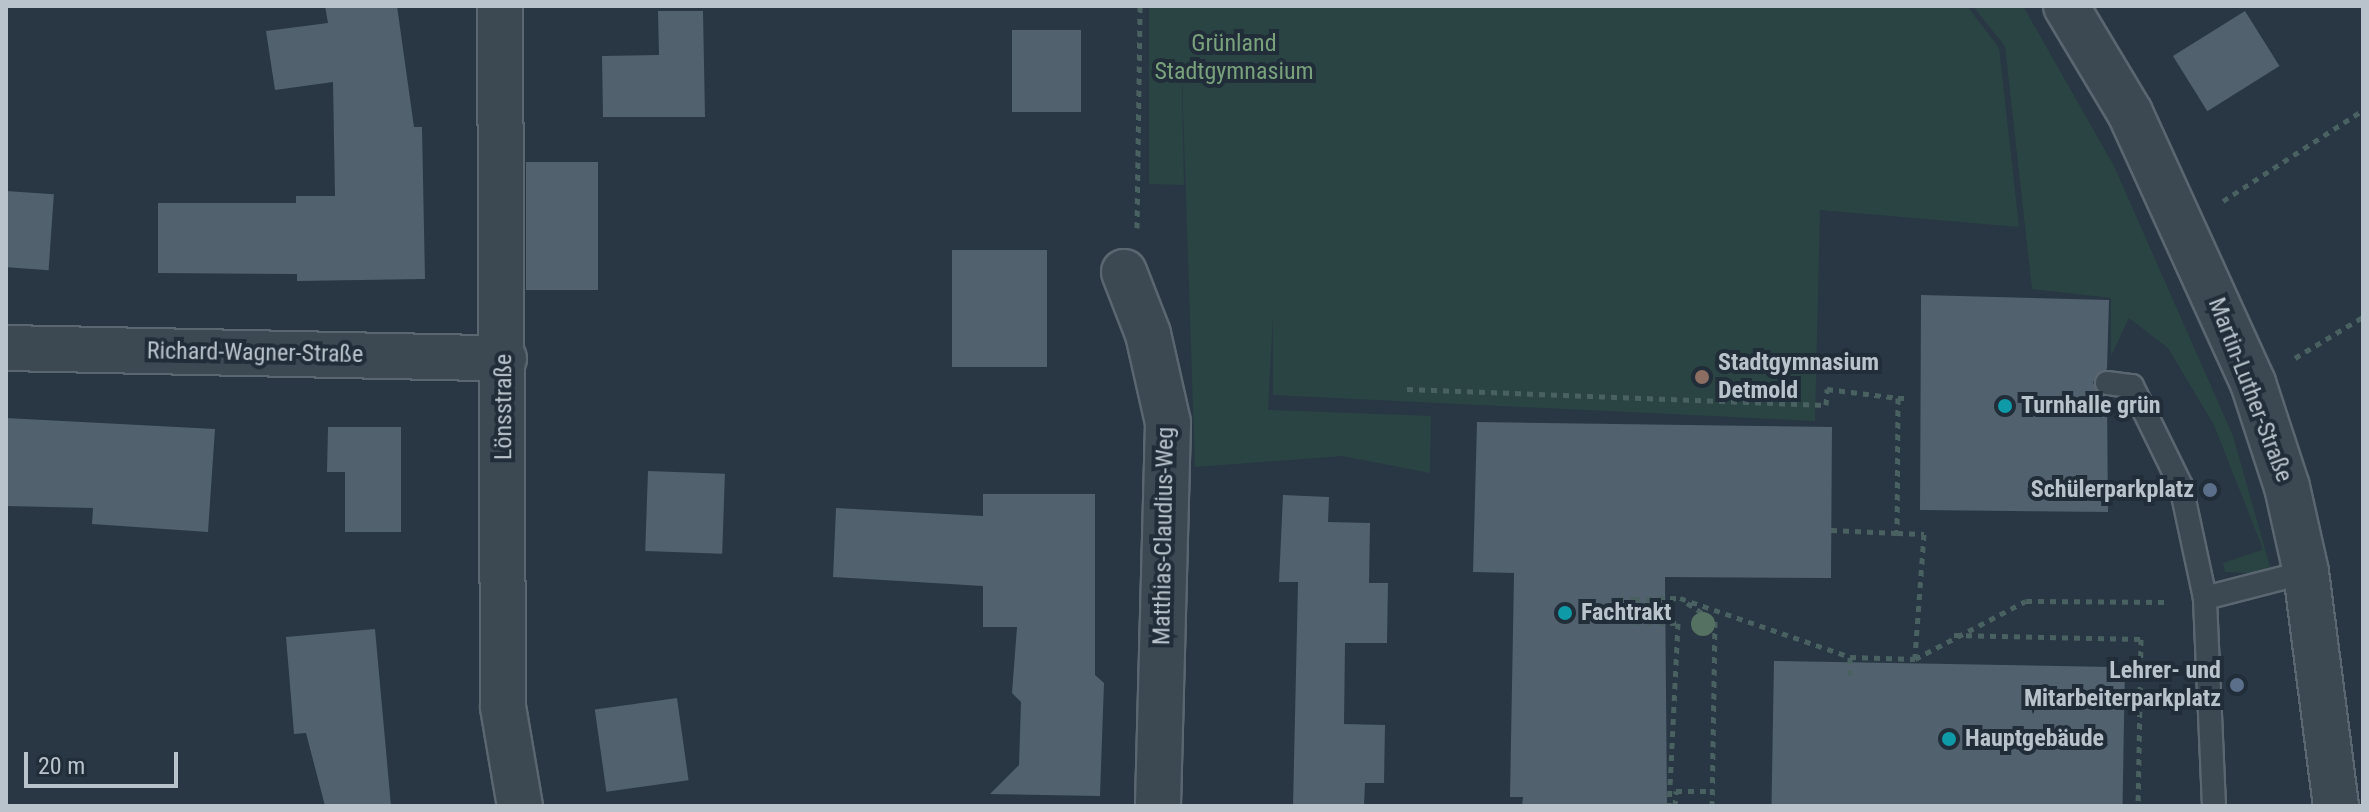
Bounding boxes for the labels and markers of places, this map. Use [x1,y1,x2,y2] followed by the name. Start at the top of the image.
[1718,349,1879,405] place label: Stadtgymnasium Detmold
[1693,368,1711,386] marker: Stadtgymnasium Detmold
[2021,392,2161,420] place label: Turnhalle grün
[1996,397,2014,415] marker: Turnhalle grün
[2031,476,2194,504] place label: Schülerparkplatz
[2201,481,2219,499] marker: Schülerparkplatz
[1581,599,1671,627] place label: Fachtrakt
[1556,604,1574,622] marker: Fachtrakt
[2024,657,2221,713] place label: Lehrer- und Mitarbeiterparkplatz
[2228,676,2246,694] marker: Lehrer- und Mitarbeiterparkplatz
[1965,725,2104,753] place label: Hauptgebäude
[1940,730,1958,748] marker: Hauptgebäude

